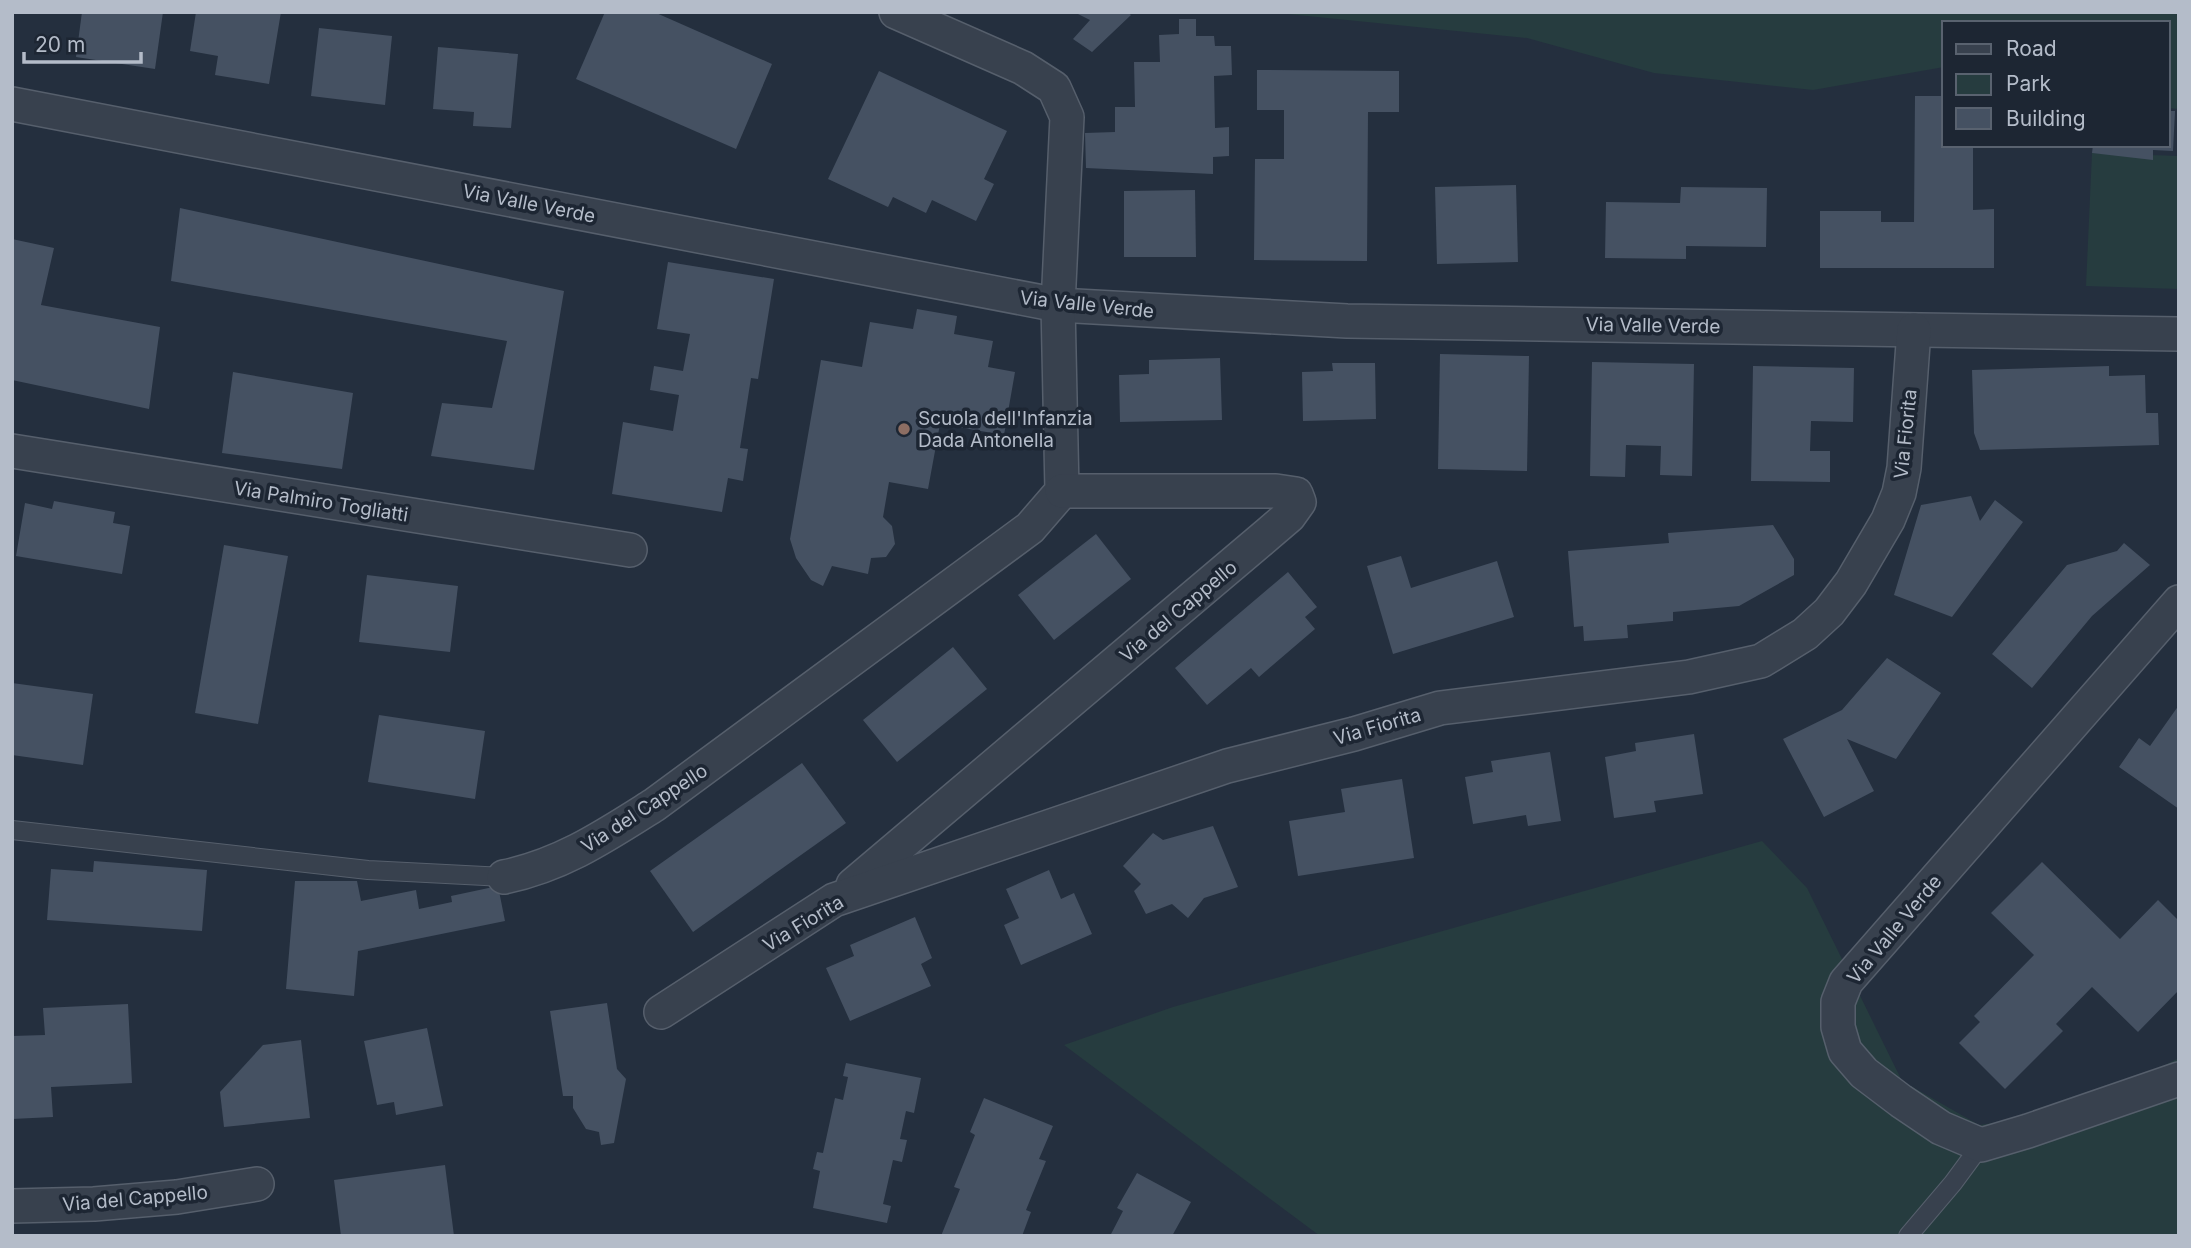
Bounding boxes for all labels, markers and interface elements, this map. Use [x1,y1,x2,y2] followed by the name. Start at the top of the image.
[24,21,142,65] scale bar
[1942,21,2170,147] legend
[35,32,85,57] text: 20 m
[2006,36,2057,61] text: Road
[2006,71,2051,96] text: Park
[2006,106,2086,131] text: Building
[460,179,597,228] street label: Via Valle Verde
[1019,286,1155,323] street label: Via Valle Verde
[1585,313,1721,338] street label: Via Valle Verde
[1889,388,1922,480] street label: Via Fiorita
[918,407,1093,452] place label: Scuola dell'Infanzia Dada Antonella
[896,421,912,437] marker: Scuola dell'Infanzia Dada Antonella
[232,476,410,527] street label: Via Palmiro Togliatti
[1115,556,1242,667] street label: Via del Cappello
[1331,703,1424,750] street label: Via Fiorita
[577,759,712,858] street label: Via del Cappello
[1842,870,1947,988] street label: Via Valle Verde
[759,890,848,956] street label: Via Fiorita
[61,1181,209,1216] street label: Via del Cappello

